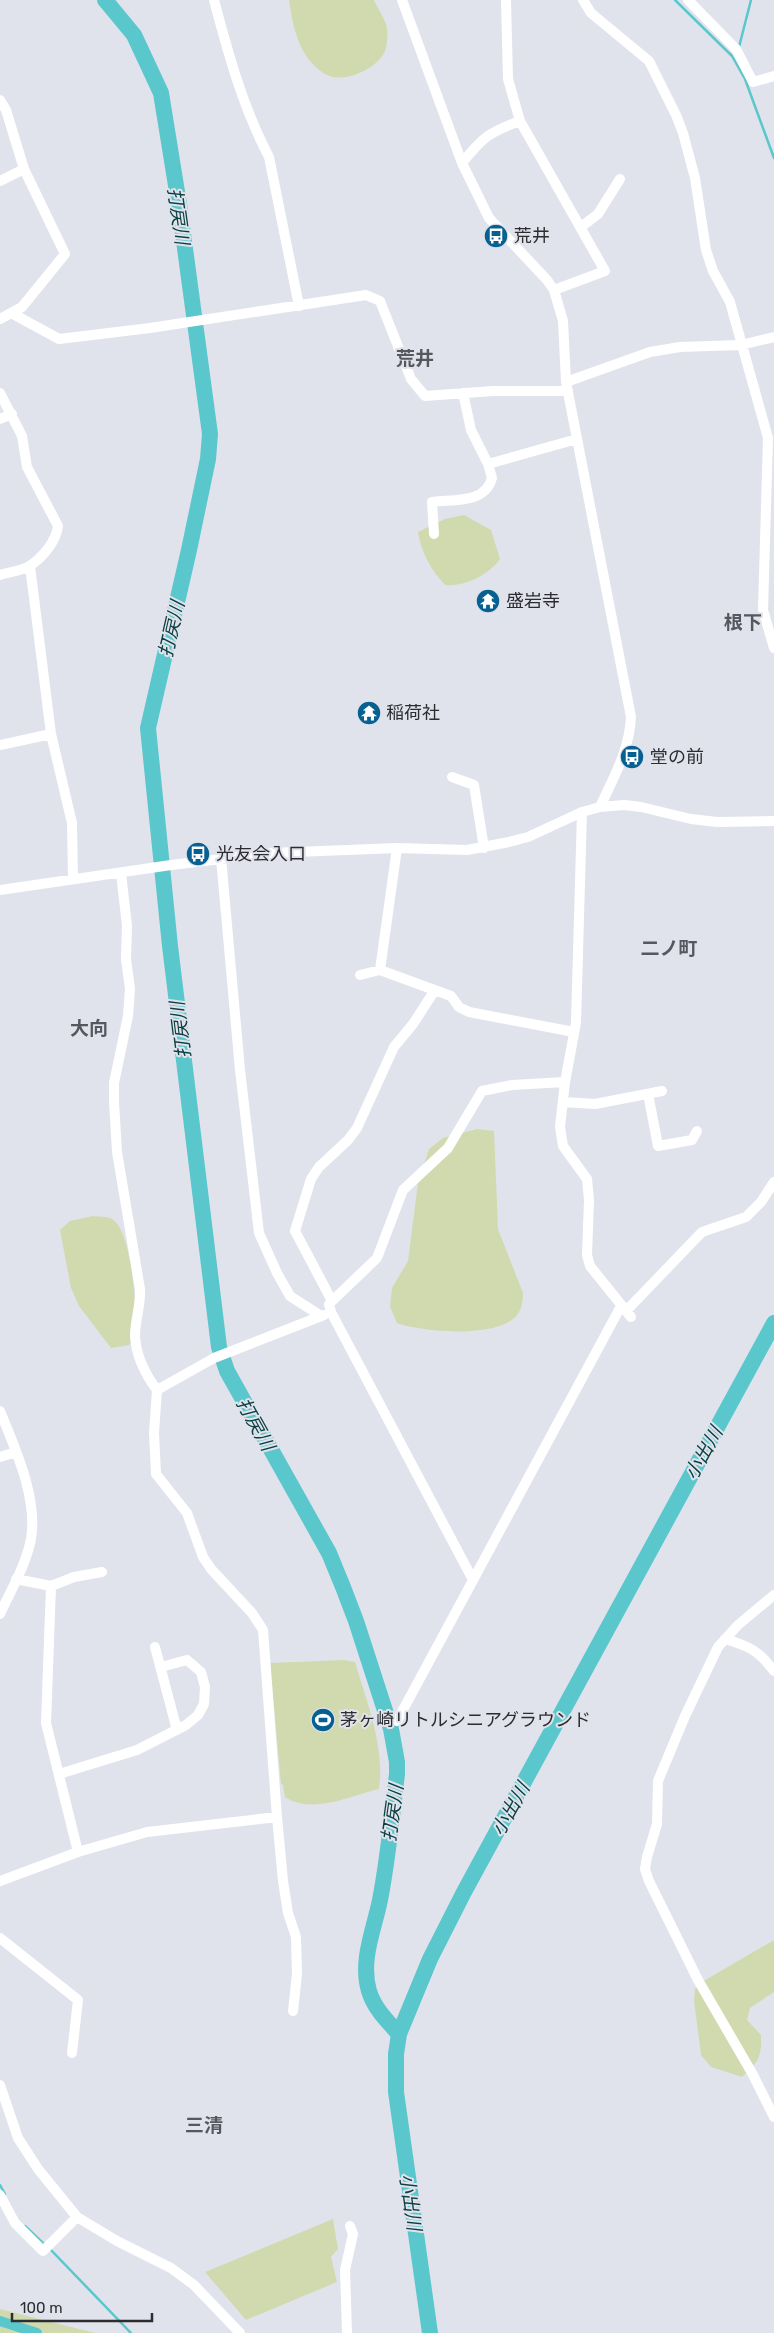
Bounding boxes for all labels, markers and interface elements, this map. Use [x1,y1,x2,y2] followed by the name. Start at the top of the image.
[163,186,194,248] water label: 打戻川
[483,223,509,249] bus stop icon: 荒井
[514,225,550,247] place label: 荒井
[396,347,434,370] district label: 荒井
[475,588,501,614] temple icon: 盛岩寺
[506,590,560,612] place label: 盛岩寺
[154,597,190,659] water label: 打戻川
[724,611,762,634] district label: 根下
[356,700,382,726] temple icon: 稲荷社
[386,702,440,724] place label: 稲荷社
[619,744,645,770] bus stop icon: 堂の前
[650,746,704,768] place label: 堂の前
[185,841,211,867] bus stop icon: 光友会入口
[216,843,306,865] place label: 光友会入口
[640,937,698,960] district label: 二ノ町
[165,998,195,1060] water label: 打戻川
[70,1017,108,1040] district label: 大向
[232,1394,280,1456] water label: 打戻川
[680,1421,728,1484] water label: 小出川
[310,1707,336,1733] sports icon: 茅ヶ崎リトルシニアグラウンド
[340,1709,591,1731] place label: 茅ヶ崎リトルシニアグラウンド
[487,1777,535,1840] water label: 小出川
[377,1781,408,1843] water label: 打戻川
[185,2114,223,2137] district label: 三清
[395,2172,426,2234] water label: 小出川
[12,2290,152,2322] scale bar
[20,2299,62,2317] text: 100 m

